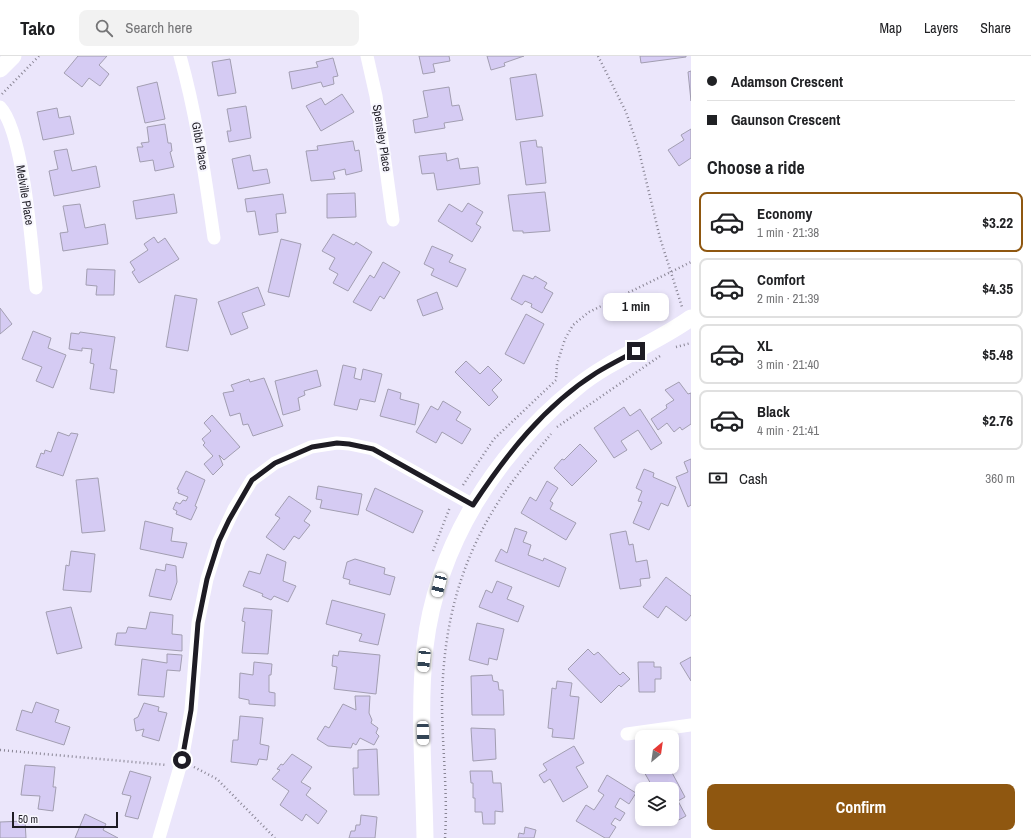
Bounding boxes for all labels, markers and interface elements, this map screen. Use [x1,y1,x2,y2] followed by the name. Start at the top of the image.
[79,10,359,46] search box
[20,15,55,41] text: Tako
[93,17,115,39] icon: search
[125,17,192,38] text: Search here
[880,19,902,37] text: Map
[924,19,958,37] text: Layers
[980,19,1011,37] text: Share
[731,71,843,92] text: Adamson Crescent
[369,103,395,173] street label: Spensley Place
[731,109,840,130] text: Gaunson Crescent
[188,121,212,171] street label: Gibb Place
[707,155,805,180] text: Choose a ride
[12,164,38,226] street label: Melville Place
[757,203,812,224] text: Economy
[709,204,745,240] icon: car
[982,212,1013,233] text: $3.22
[757,224,819,241] text: 1 min · 21:38
[757,269,805,290] text: Comfort
[709,270,745,306] icon: car
[982,278,1013,299] text: $4.35
[757,290,819,307] text: 2 min · 21:39
[603,293,669,321] callout: 1 min
[622,298,650,315] text: 1 min
[757,335,773,356] text: XL
[709,336,745,372] icon: car
[627,342,645,360] route end
[982,344,1013,365] text: $5.48
[757,356,819,373] text: 3 min · 21:40
[757,401,790,422] text: Black
[709,402,745,438] icon: car
[982,410,1013,431] text: $2.76
[757,422,819,439] text: 4 min · 21:41
[707,467,729,489] icon: cash
[739,468,768,489] text: Cash
[985,470,1015,487] text: 360 m
[430,572,448,598] car
[417,648,431,672] car
[417,721,429,745] car
[635,730,679,774] north arrow
[635,730,679,826] map controls
[173,751,191,769] route start
[635,782,679,826] button: layers
[707,784,1015,830] button: Confirm
[12,810,118,829] scale bar
[18,812,38,826] text: 50 m

